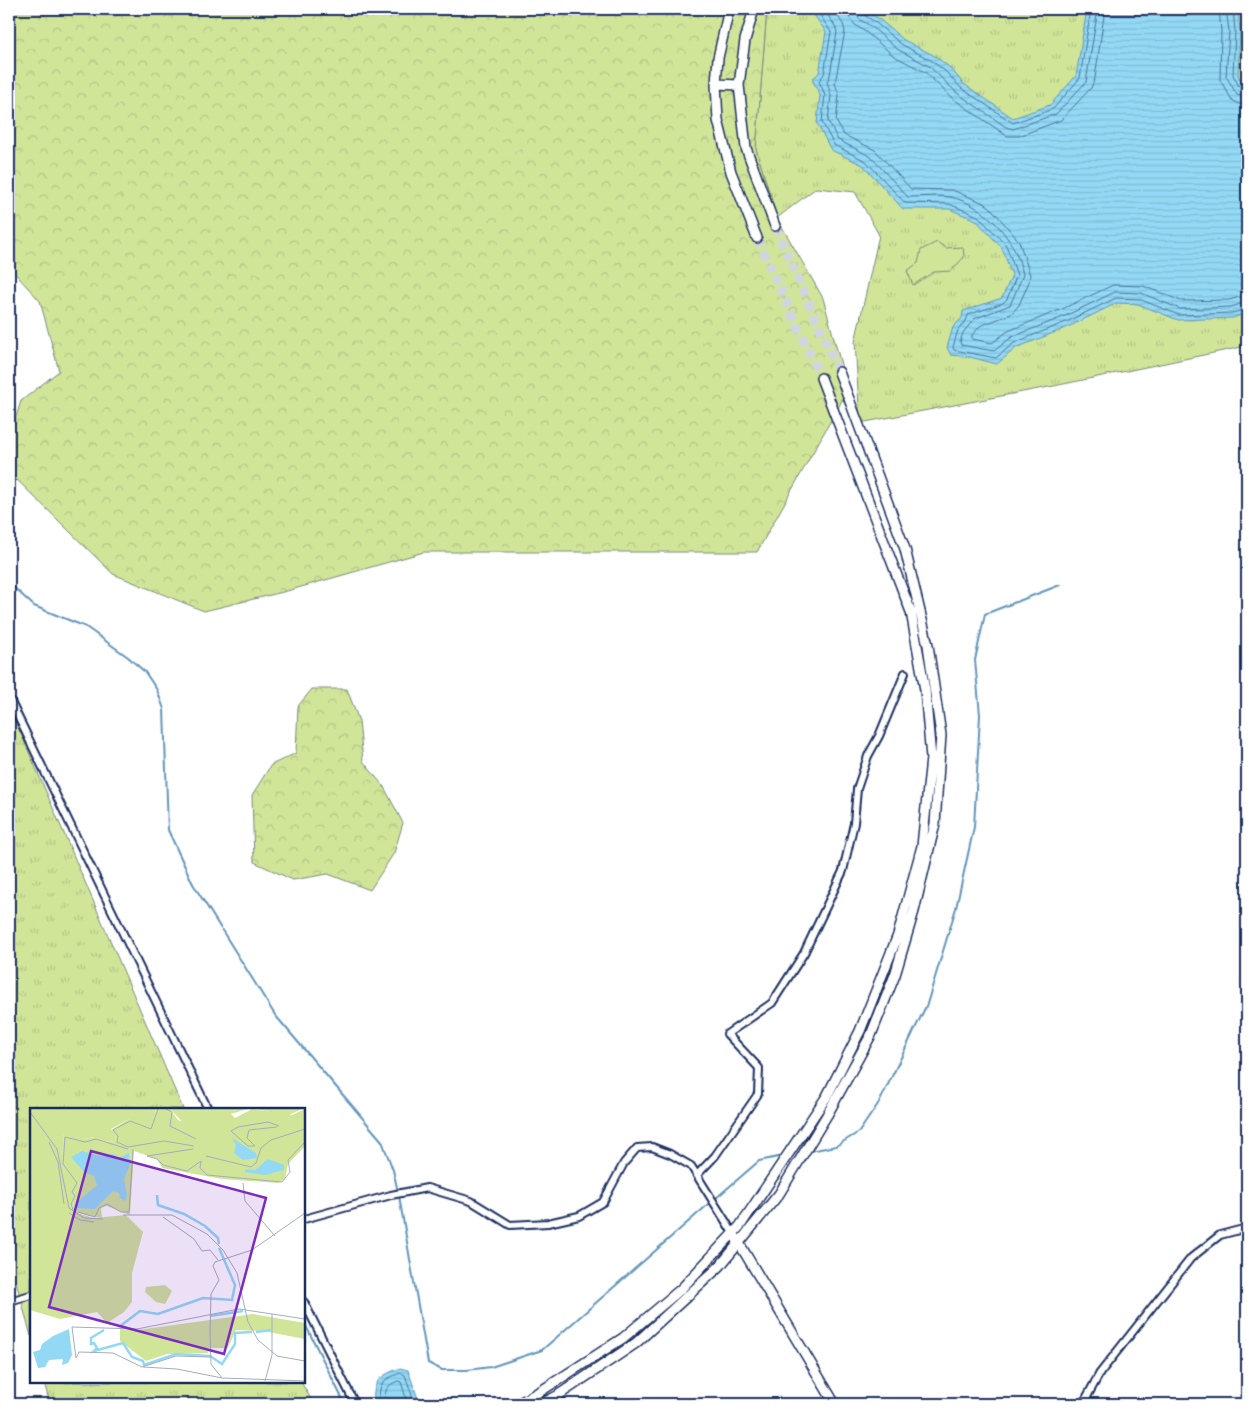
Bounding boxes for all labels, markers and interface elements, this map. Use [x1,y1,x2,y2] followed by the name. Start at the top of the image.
[30,1108,305,1383] inset map

